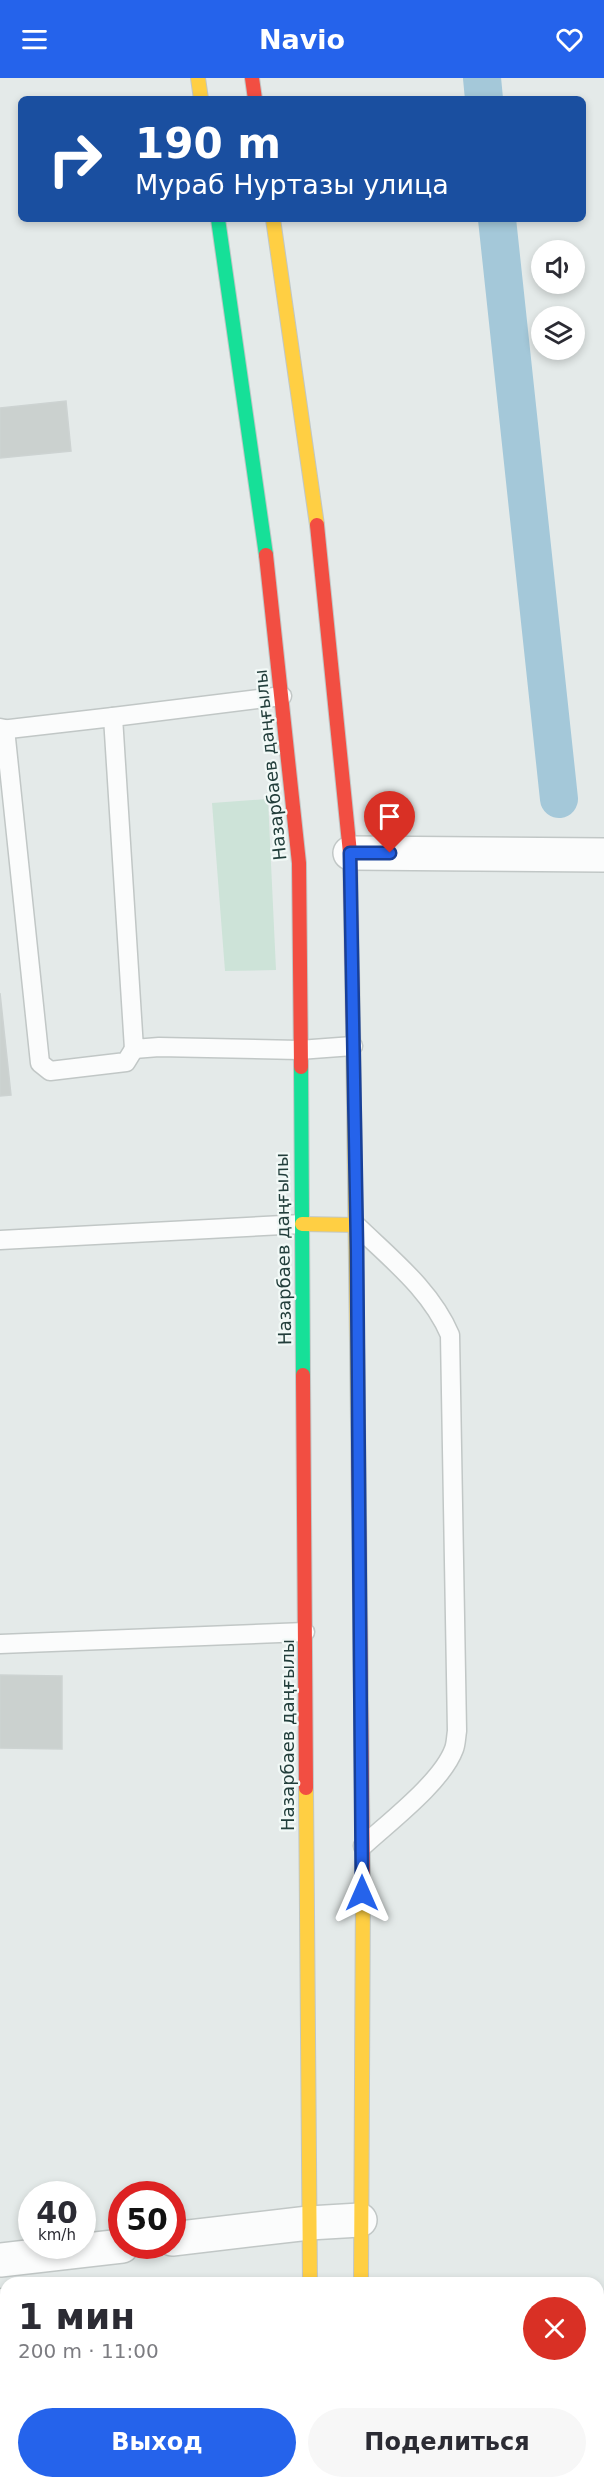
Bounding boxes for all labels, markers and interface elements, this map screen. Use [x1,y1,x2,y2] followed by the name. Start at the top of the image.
[18,23,51,56] icon: menu
[553,23,586,56] icon: heart
[259,24,345,55] text: Navio
[135,119,281,168] text: 190 m
[36,120,114,198] icon: right
[135,169,449,200] text: Мураб Нуртазы улица
[531,240,585,360] map controls
[531,240,585,294] button: sound
[531,306,585,360] button: layers
[250,668,290,862] street label: Назарбаев даңғылы
[364,791,415,853] pin
[373,800,406,833] icon: arrive
[271,1153,295,1345] street label: Назарбаев даңғылы
[277,1639,298,1831] street label: Назарбаев даңғылы
[330,1861,394,1925] position arrow
[108,2181,186,2259] speed limit sign: 50
[36,2195,78,2230] text: 40
[38,2226,76,2244] text: km/h
[18,2296,135,2337] text: 1 мин
[523,2297,586,2360] button: close
[18,2339,159,2363] text: 200 m · 11:00
[18,2408,296,2477] button: Выход
[308,2408,586,2477] button: Поделиться

